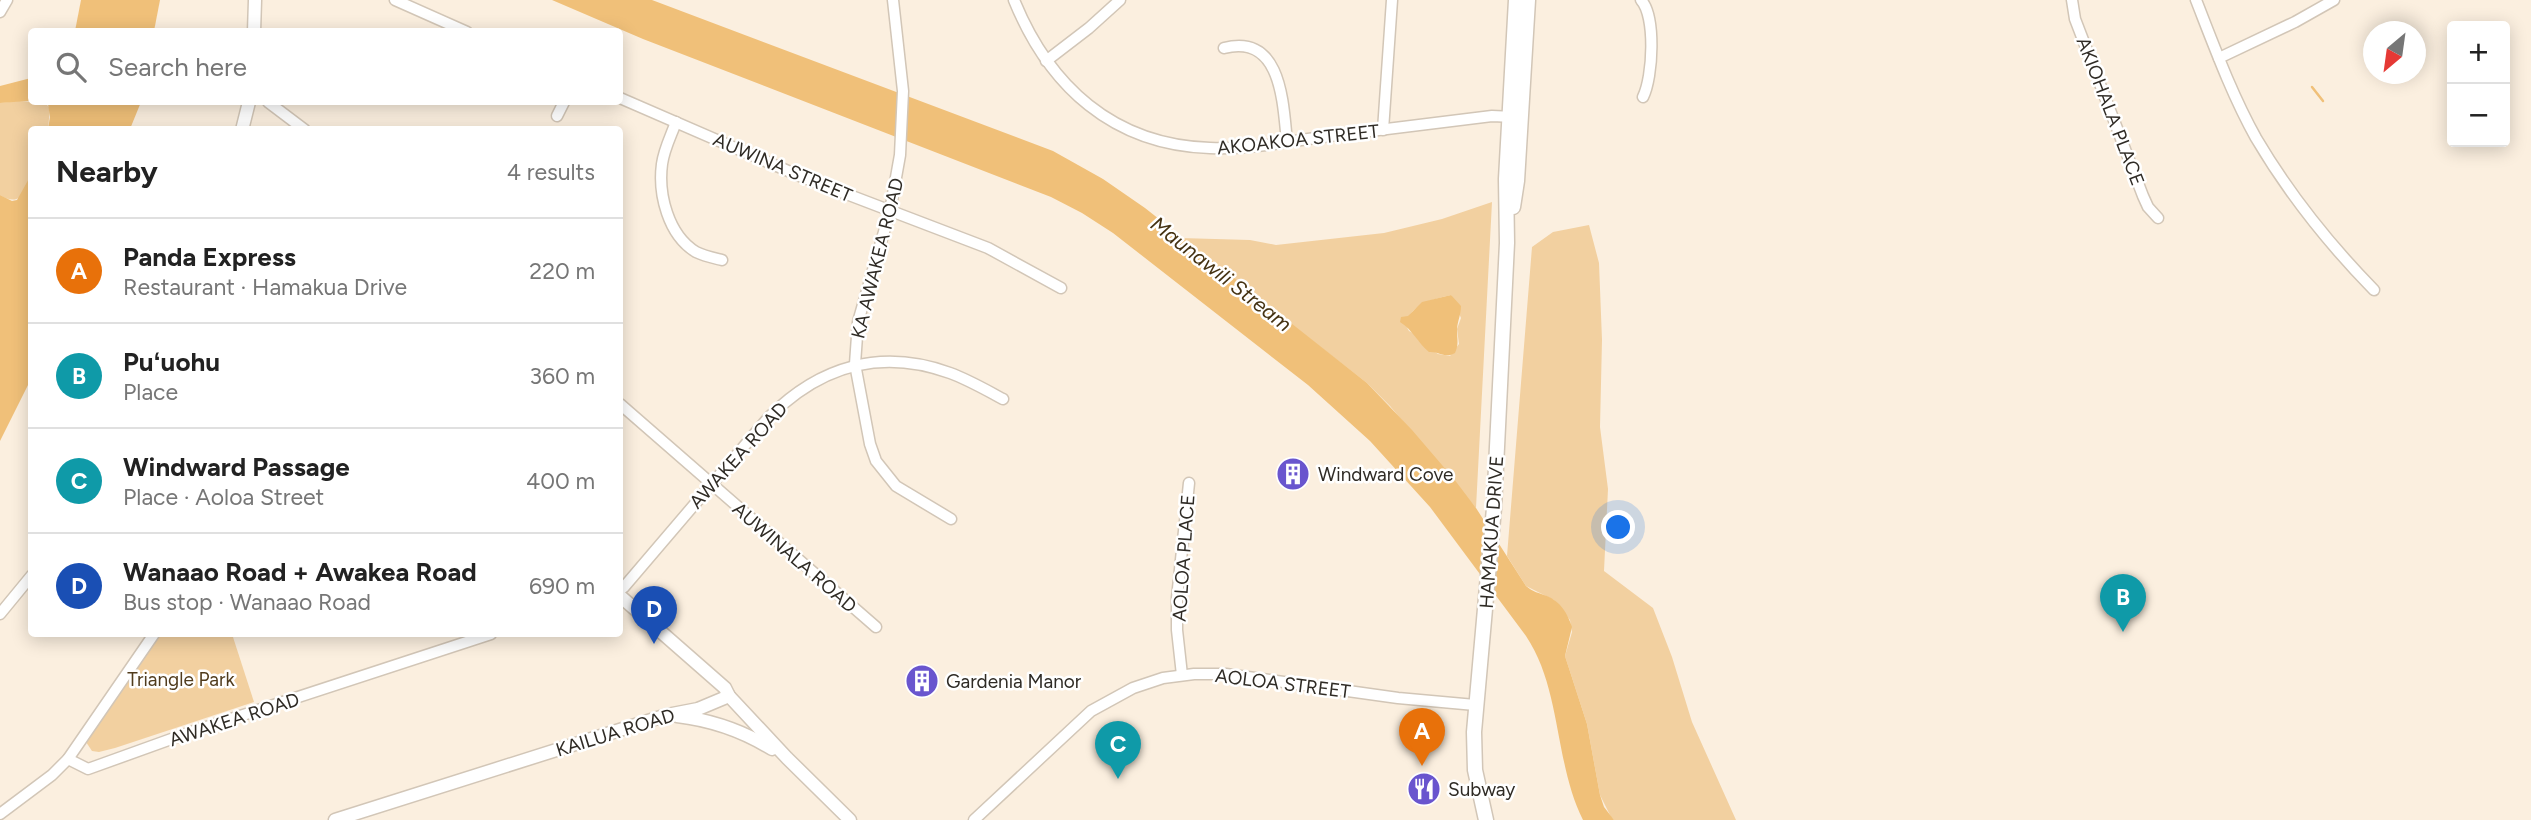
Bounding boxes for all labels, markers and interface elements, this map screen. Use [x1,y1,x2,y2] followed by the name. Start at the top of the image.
[2363,21,2426,84] north arrow
[2447,21,2510,147] map controls
[2447,21,2510,84] button: +
[28,28,623,105] search box
[2072,34,2149,189] street label: AKIOHALA PLACE
[52,48,90,86] icon: search
[108,51,247,83] text: Search here
[2447,84,2510,147] button: −
[1216,119,1381,159] street label: AKOAKOA STREET
[710,128,856,207] street label: AUWINA STREET
[56,153,158,190] text: Nearby
[507,158,595,186] text: 4 results
[846,175,909,341] street label: KA AWAKEA ROAD
[1146,211,1297,336] water label: Maunawili Stream
[123,241,296,273] text: Panda Express
[71,257,87,285] text: A
[529,257,595,285] text: 220 m
[123,273,407,301] text: Restaurant · Hamakua Drive
[123,346,220,378] text: Puʻuohu
[72,362,86,390] text: B
[529,362,595,390] text: 360 m
[123,378,178,406] text: Place
[684,397,792,513] street label: AWAKEA ROAD
[123,451,350,483] text: Windward Passage
[1274,455,1312,493] building icon: Windward Cove
[1475,455,1508,609] street label: HAMAKUA DRIVE
[1318,463,1454,486] place label: Windward Cove
[71,467,87,495] text: C
[526,467,595,495] text: 400 m
[123,483,324,511] text: Place · Aoloa Street
[1168,494,1199,622] street label: AOLOA PLACE
[728,497,861,618] street label: AUWINALA ROAD
[1601,510,1635,544] your location
[123,556,477,588] text: Wanaao Road + Awakea Road
[71,572,87,600] text: D
[529,572,595,600] text: 690 m
[2100,574,2146,632] pin: B
[631,586,677,644] pin: D
[123,588,371,616] text: Bus stop · Wanaao Road
[903,662,941,700] building icon: Gardenia Manor
[1214,664,1352,703] street label: AOLOA STREET
[127,668,235,691] park label: Triangle Park
[946,670,1082,693] place label: Gardenia Manor
[166,688,302,751] street label: AWAKEA ROAD
[553,703,677,761] street label: KAILUA ROAD
[1399,708,1445,766] pin: A
[1095,721,1141,779] pin: C
[1405,770,1443,808] restaurant icon: Subway
[1448,778,1515,801] place label: Subway

